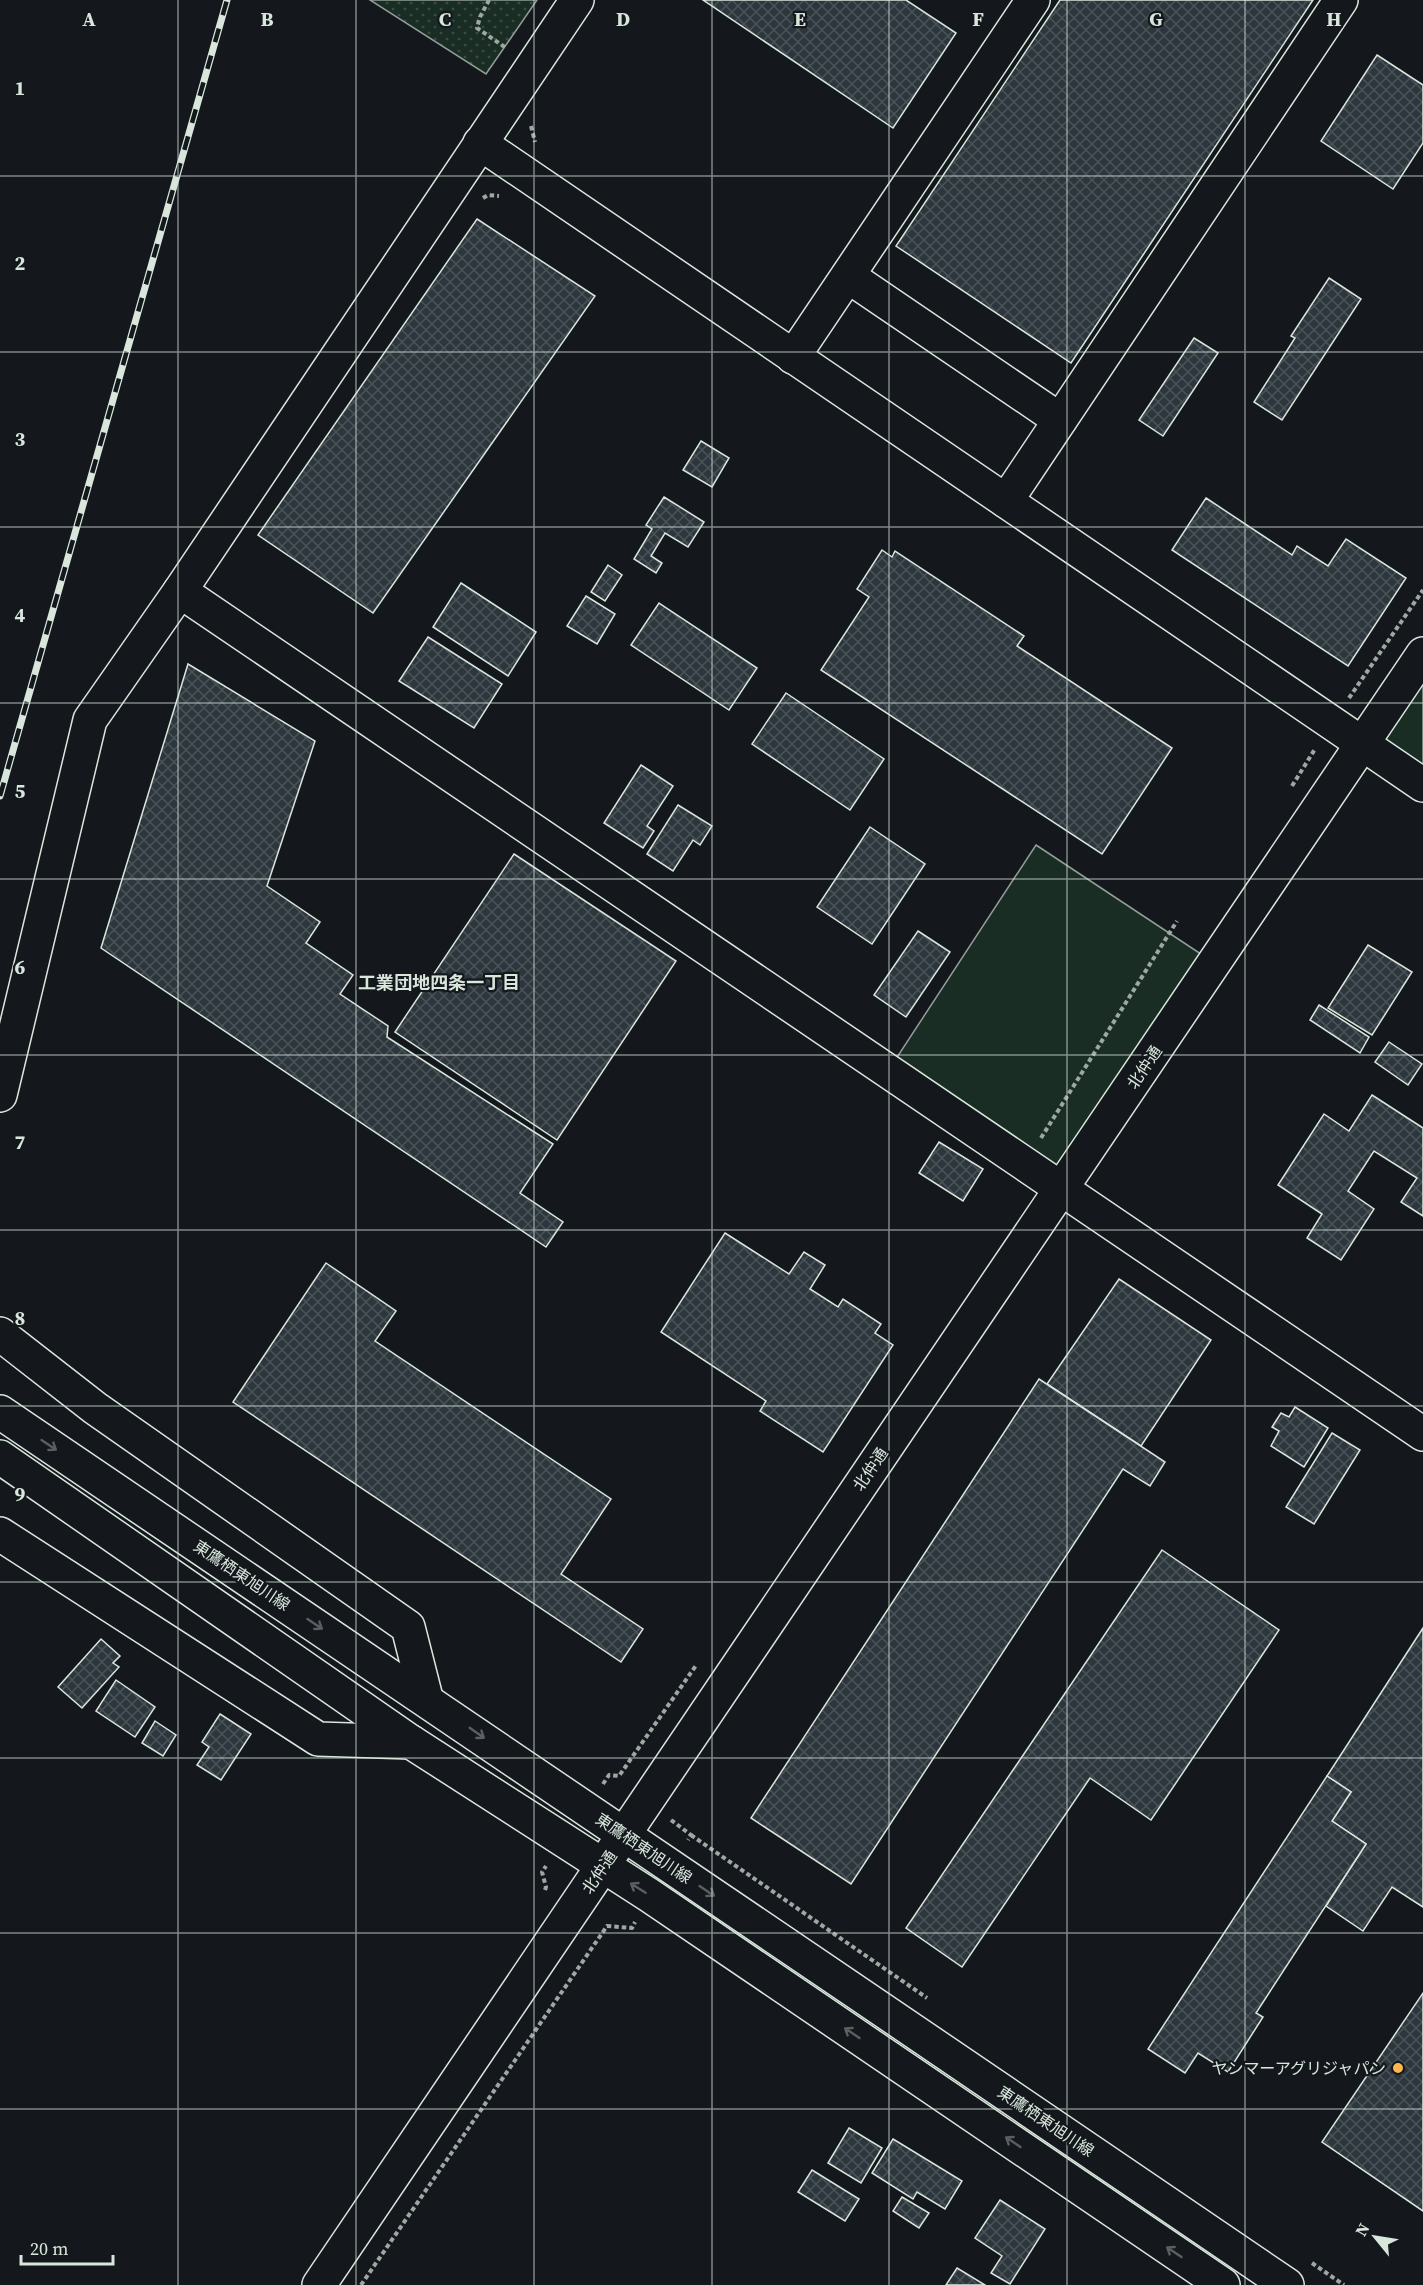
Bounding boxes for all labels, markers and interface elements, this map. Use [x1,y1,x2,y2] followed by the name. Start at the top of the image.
[82,5,96,33] text: A
[260,5,274,33] text: B
[439,5,451,33] text: C
[616,5,630,33] text: D
[794,5,806,33] text: E
[972,5,984,33] text: F
[1149,5,1163,33] text: G
[1326,5,1342,33] text: H
[15,74,25,102] text: 1
[15,249,26,277] text: 2
[15,425,26,453] text: 3
[15,601,26,629] text: 4
[15,777,26,805] text: 5
[15,953,26,981] text: 6
[358,970,520,995] district label: 工業団地四条一丁目
[1121,1041,1167,1093] street label: 北仲通
[15,1128,26,1156] text: 7
[15,1304,25,1332] text: 8
[40,1439,56,1451] one-way arrow
[847,1443,893,1495] street label: 北仲通
[15,1480,26,1508] text: 9
[189,1535,295,1615] street label: 東鷹栖東旭川線
[307,1618,323,1630] one-way arrow
[468,1727,484,1739] one-way arrow
[591,1808,697,1888] street label: 東鷹栖東旭川線
[576,1846,622,1898] street label: 北仲通
[630,1882,647,1894] one-way arrow
[698,1885,714,1897] one-way arrow
[844,2027,861,2039] one-way arrow
[1211,2057,1386,2079] place label: ヤンマーアグリジャパン
[1391,2061,1405,2075] marker: ヤンマーアグリジャパン
[993,2081,1099,2161] street label: 東鷹栖東旭川線
[1005,2136,1022,2148] one-way arrow
[1345,2207,1405,2267] north arrow
[1350,2219,1375,2240] text: N
[21,2228,112,2266] scale bar
[30,2236,68,2261] text: 20 m
[1167,2246,1183,2258] one-way arrow

